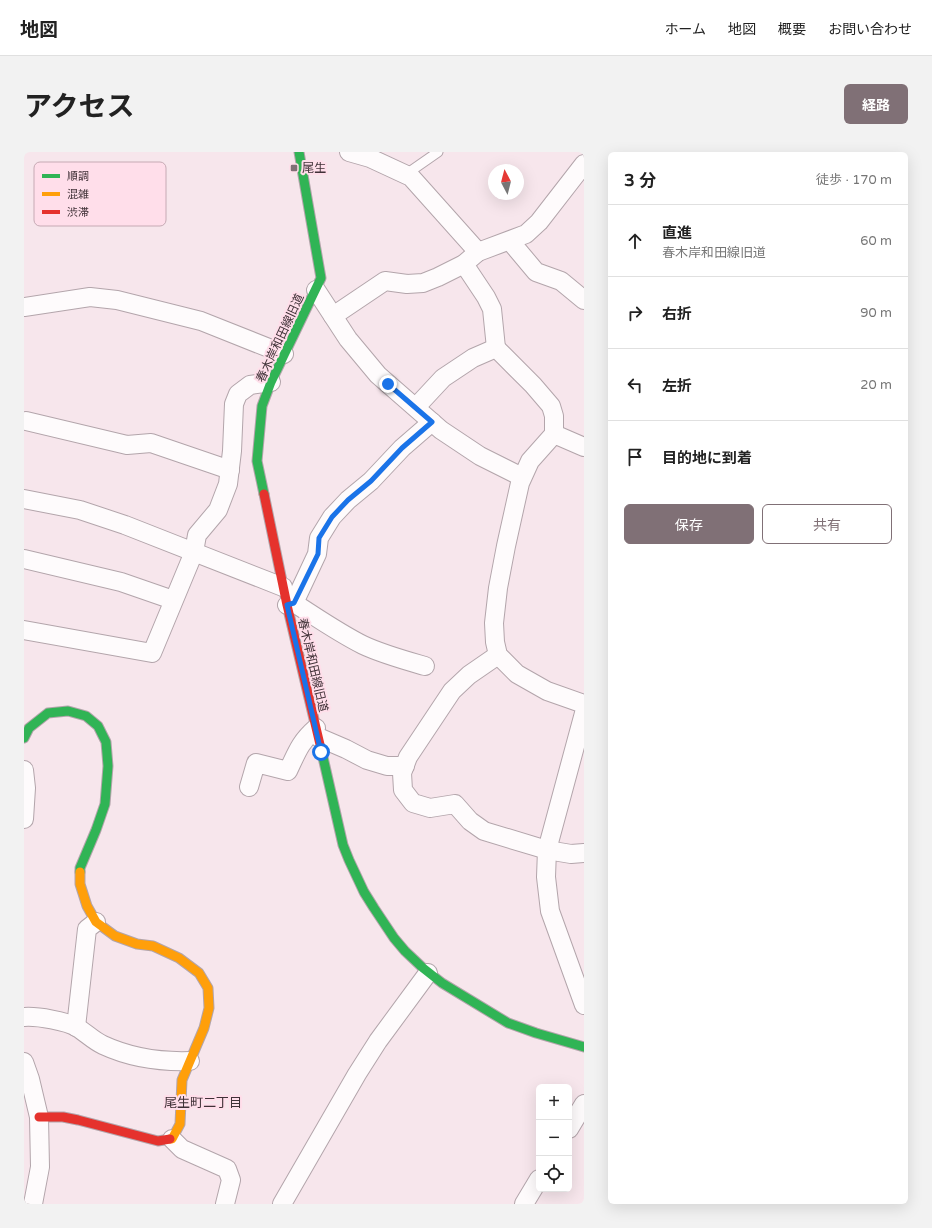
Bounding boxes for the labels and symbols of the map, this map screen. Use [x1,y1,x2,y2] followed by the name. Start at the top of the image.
[302,161,326,175] place label: 尾生
[34,162,166,226] legend
[289,163,299,173] marker: 尾生
[488,164,524,200] north arrow
[67,170,89,183] text: 順調
[67,188,89,201] text: 混雑
[67,206,89,219] text: 渋滞
[253,292,307,384] street label: 春木岸和田線旧道
[379,375,397,393] route end
[295,617,331,713] street label: 春木岸和田線旧道
[312,743,330,761] route start
[164,1095,242,1111] district label: 尾生町二丁目

